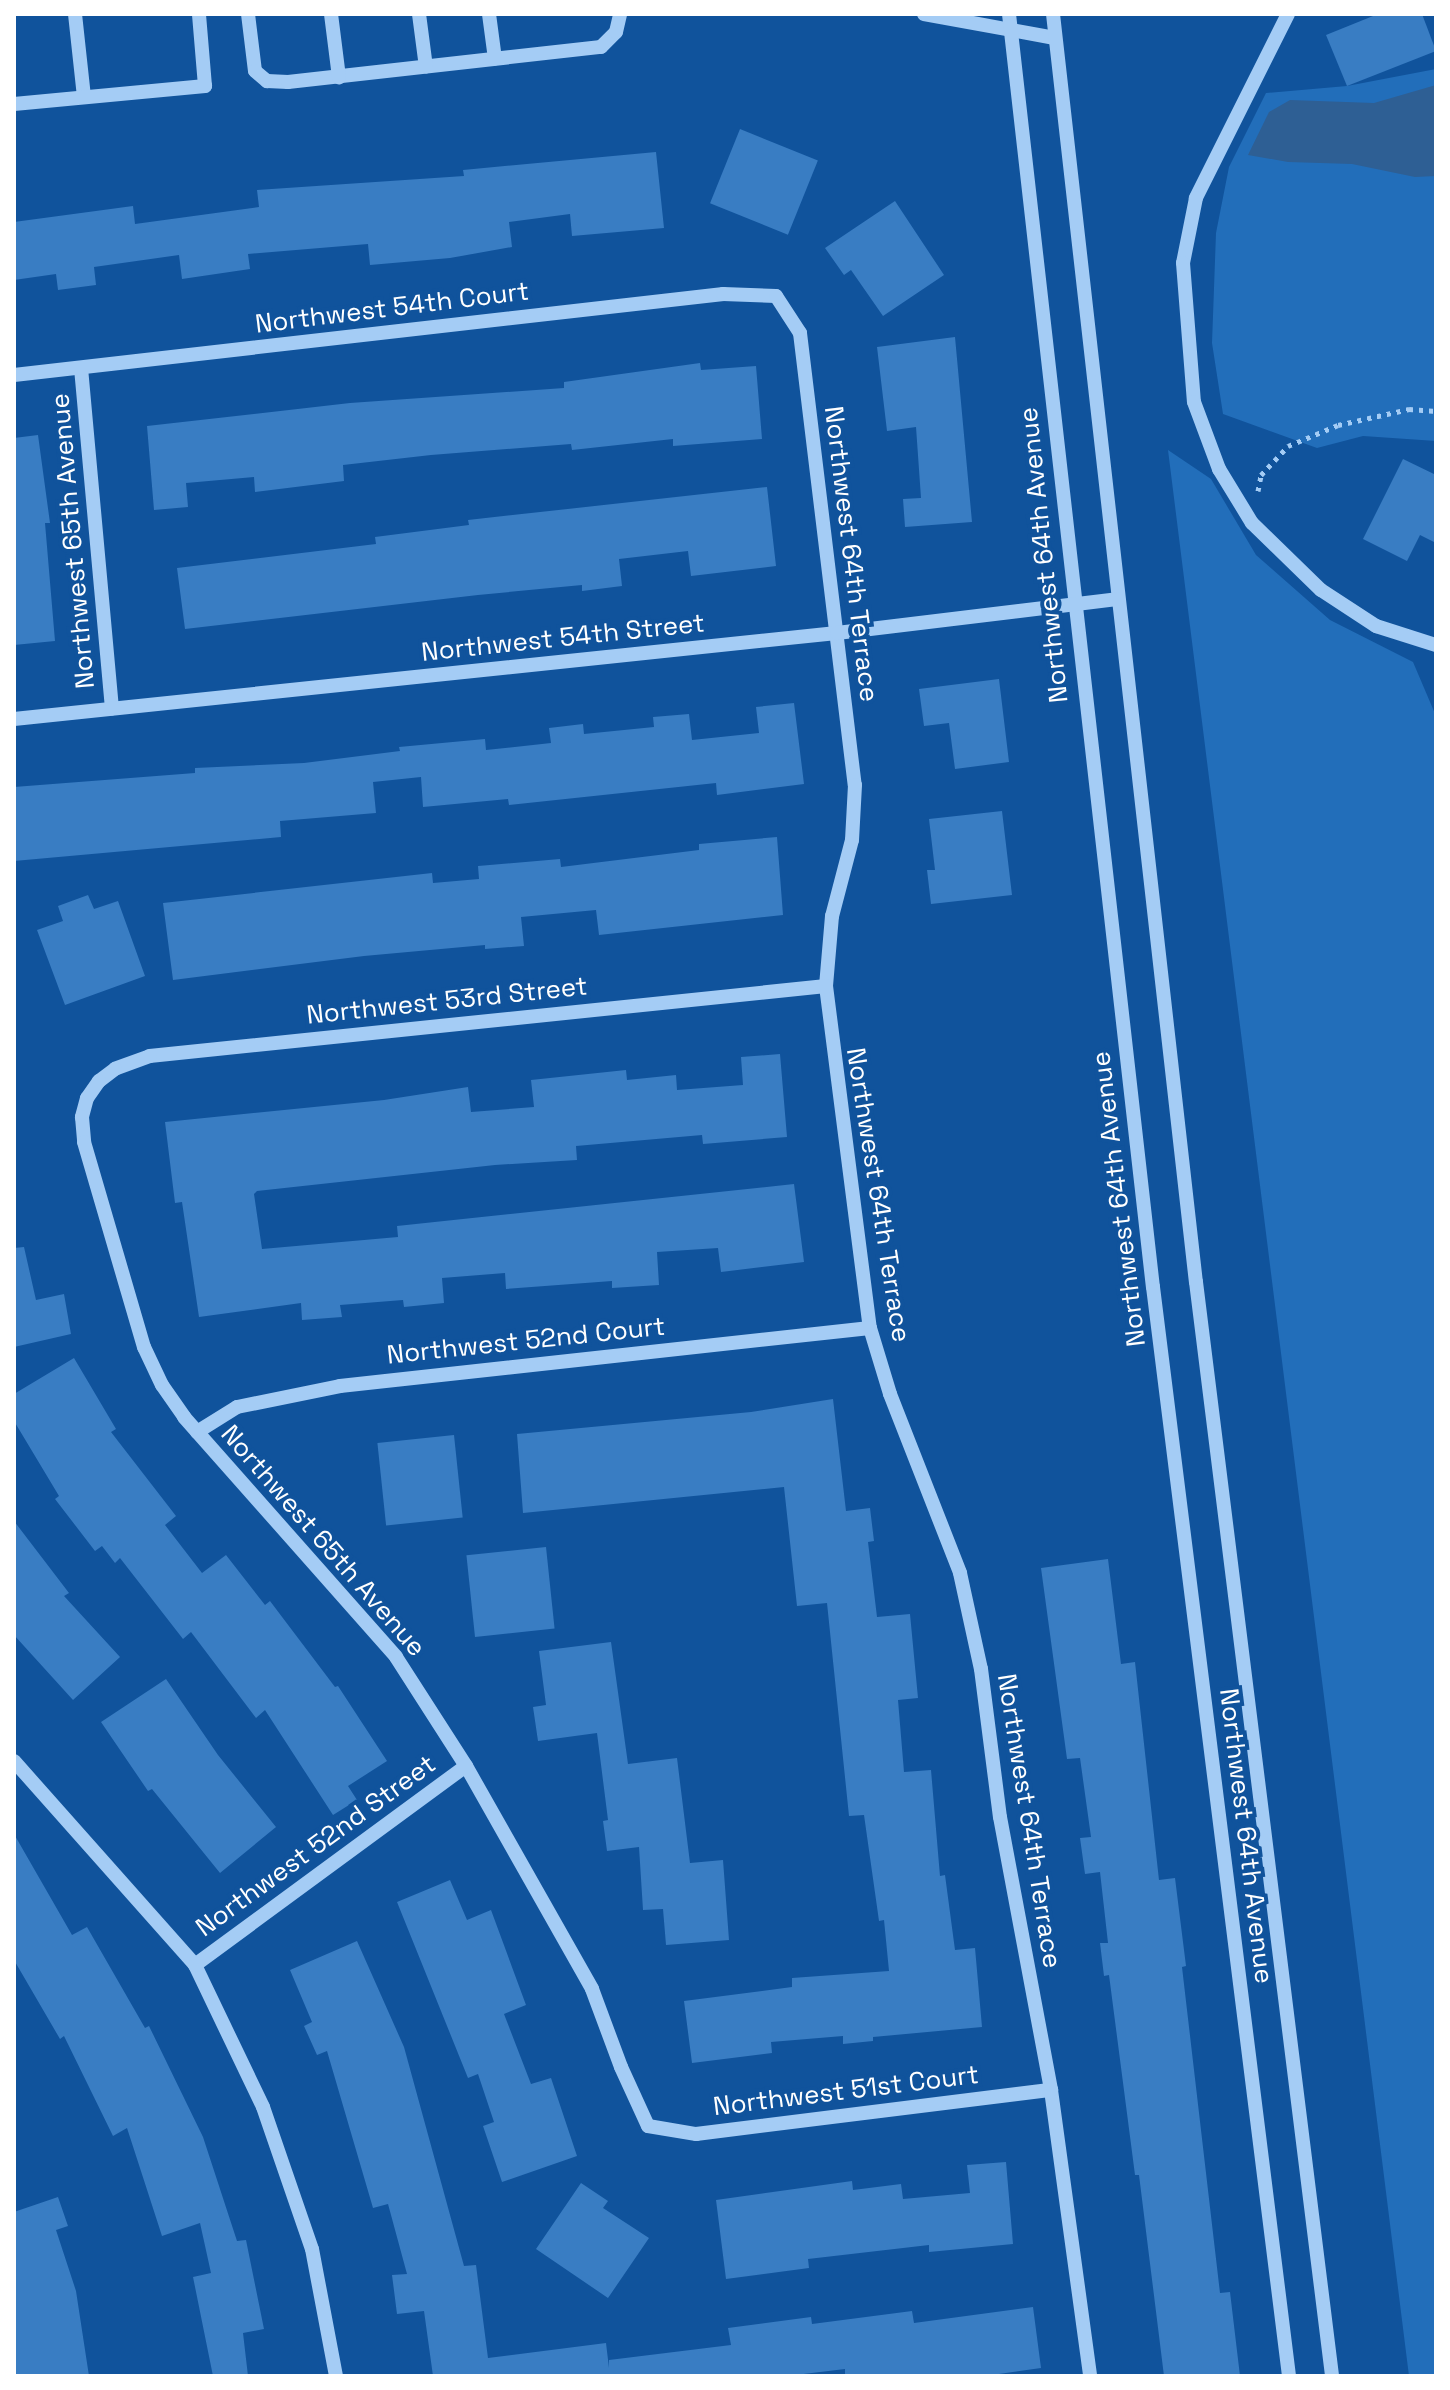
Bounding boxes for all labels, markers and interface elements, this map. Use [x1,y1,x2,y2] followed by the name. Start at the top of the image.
[253,276,531,340] street label: Northwest 54th Court
[45,392,101,690] street label: Northwest 65th Avenue
[817,404,885,704] street label: Northwest 64th Terrace
[1013,405,1075,705] street label: Northwest 64th Avenue
[420,608,706,668] street label: Northwest 54th Street
[305,971,589,1031] street label: Northwest 53rd Street
[839,1045,917,1345] street label: Northwest 64th Terrace
[1085,1049,1153,1349] street label: Northwest 64th Avenue
[385,1311,667,1371] street label: Northwest 52nd Court
[214,1419,432,1663] street label: Northwest 65th Avenue
[990,1671,1068,1971] street label: Northwest 64th Terrace
[1212,1686,1280,1986] street label: Northwest 64th Avenue
[190,1749,442,1943] street label: Northwest 52nd Street
[711,2059,981,2123] street label: Northwest 51st Court

